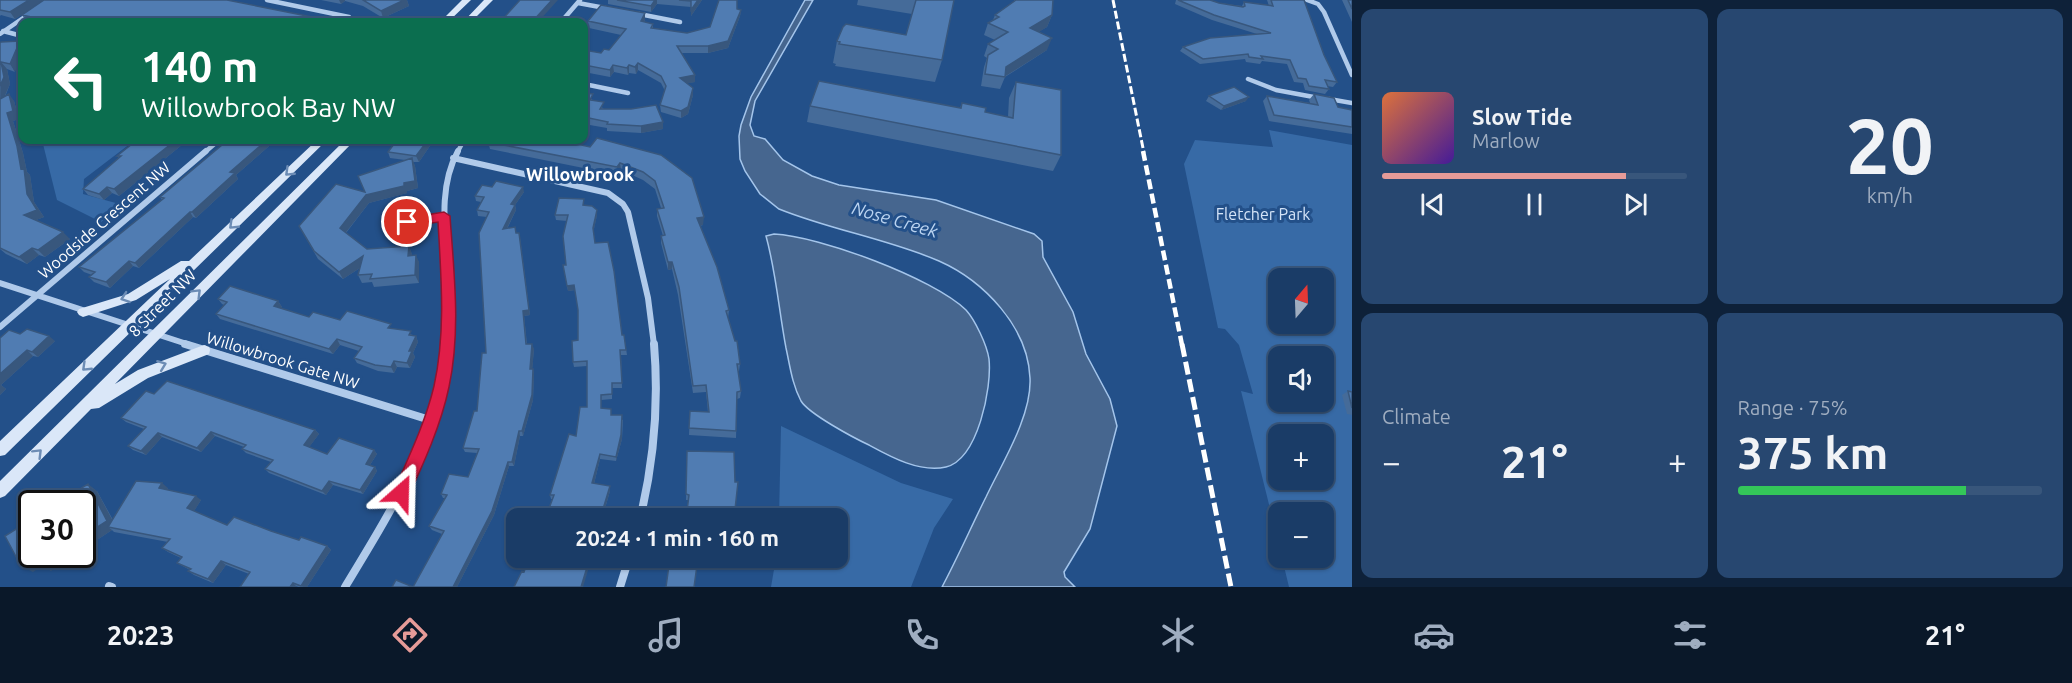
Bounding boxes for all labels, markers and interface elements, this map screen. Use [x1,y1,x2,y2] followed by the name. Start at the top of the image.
[42,42,120,120] icon: left
[141,43,258,90] text: 140 m
[141,92,396,122] text: Willowbrook Bay NW
[1846,101,1934,189] text: 20
[1472,104,1572,129] text: Slow Tide
[1472,129,1540,152] text: Marlow
[35,158,174,282] street label: Woodside Crescent NW
[526,164,634,184] district label: Willowbrook
[285,165,295,176] one-way arrow
[1867,184,1913,207] text: km/h
[1416,188,1449,221] icon: previous
[1518,188,1551,221] icon: pause
[1619,188,1652,221] icon: next
[381,196,432,247] pin
[850,197,941,241] water label: Nose Creek
[390,205,423,238] icon: arrive
[1216,205,1310,223] park label: Fletcher Park
[229,218,240,229] one-way arrow
[125,266,199,340] street label: 8 Street NW
[1268,268,1334,334] north arrow
[1268,268,1334,568] map controls
[190,290,201,301] one-way arrow
[120,291,131,304] one-way arrow
[204,328,362,392] street label: Willowbrook Gate NW
[1268,346,1334,412] button: sound
[83,359,94,370] one-way arrow
[156,360,167,373] one-way arrow
[1738,396,1848,419] text: Range · 75%
[1382,405,1451,428] text: Climate
[1268,424,1334,490] button: +
[1738,427,1888,478] text: 375 km
[1501,436,1568,487] text: 21°
[1382,443,1401,480] text: −
[1668,443,1687,480] text: +
[30,450,41,461] one-way arrow
[369,461,433,525] position arrow
[18,490,96,568] speed limit sign: 30
[1268,502,1334,568] button: −
[575,525,779,550] text: 20:24 · 1 min · 160 m
[389,614,431,656] icon: directions
[645,614,687,656] icon: music
[901,614,943,656] icon: phone
[1157,614,1199,656] icon: climate
[1413,614,1455,656] icon: car
[1669,614,1711,656] icon: filters
[107,620,175,650] text: 20:23
[1925,620,1965,650] text: 21°

